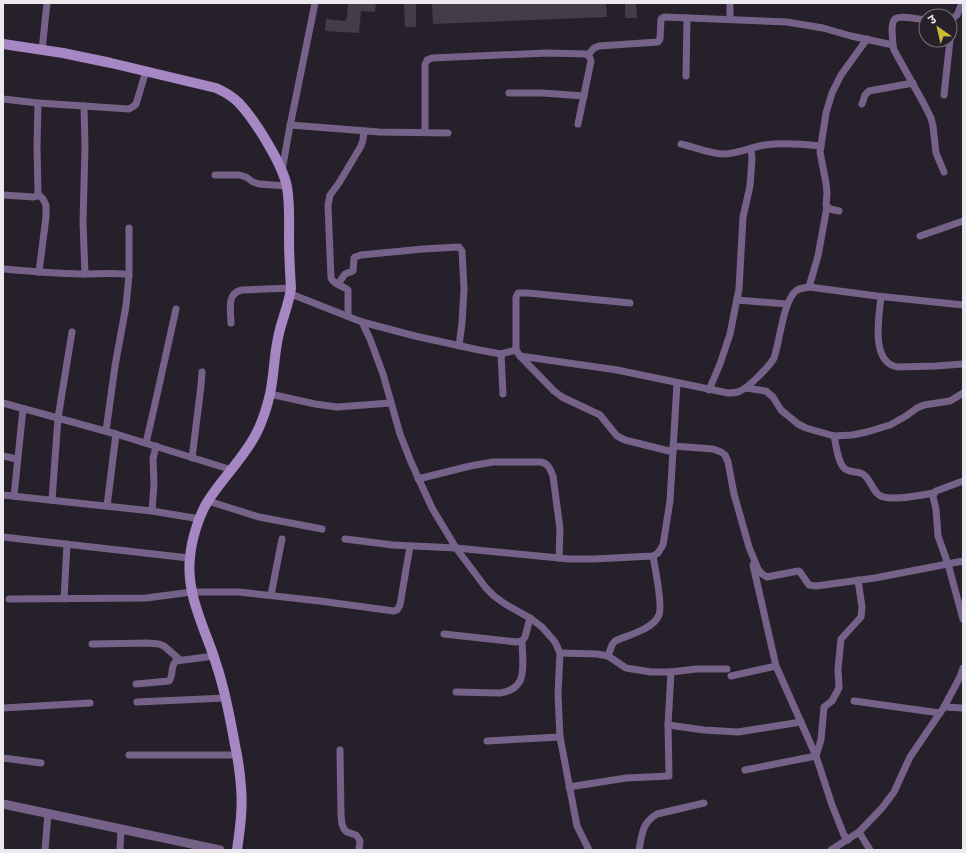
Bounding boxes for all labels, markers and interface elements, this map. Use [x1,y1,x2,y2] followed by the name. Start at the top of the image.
[918,8,958,48] north arrow
[925,11,940,29] text: उ

